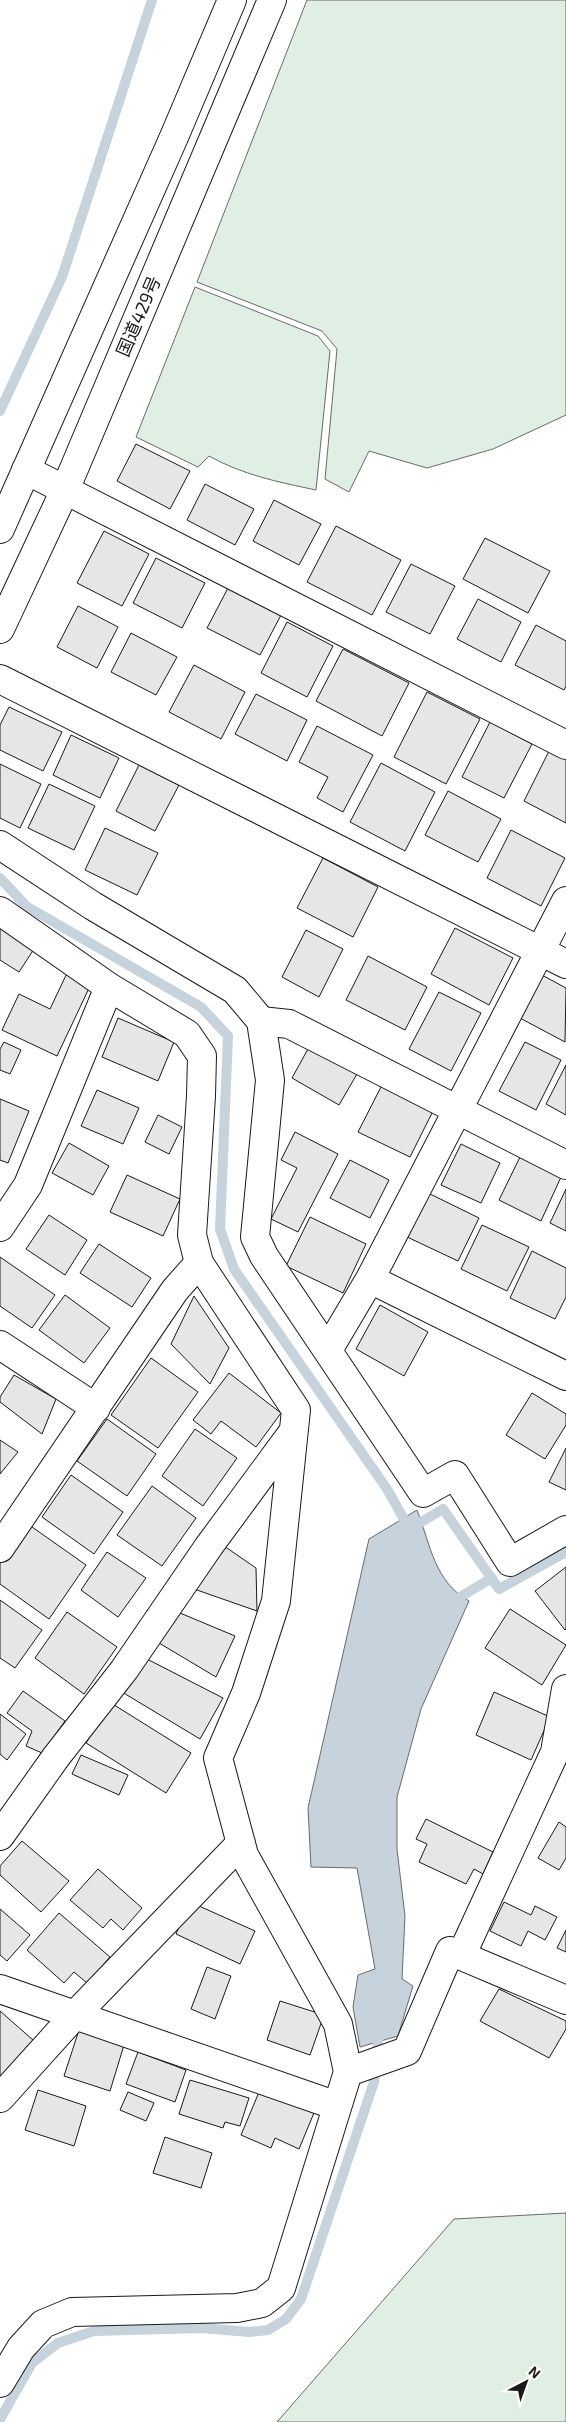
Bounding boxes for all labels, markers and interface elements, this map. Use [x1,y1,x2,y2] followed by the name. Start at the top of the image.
[111,272,165,360] street label: 国道429号
[501,2357,551,2407] north arrow
[525,2362,544,2382] text: N

